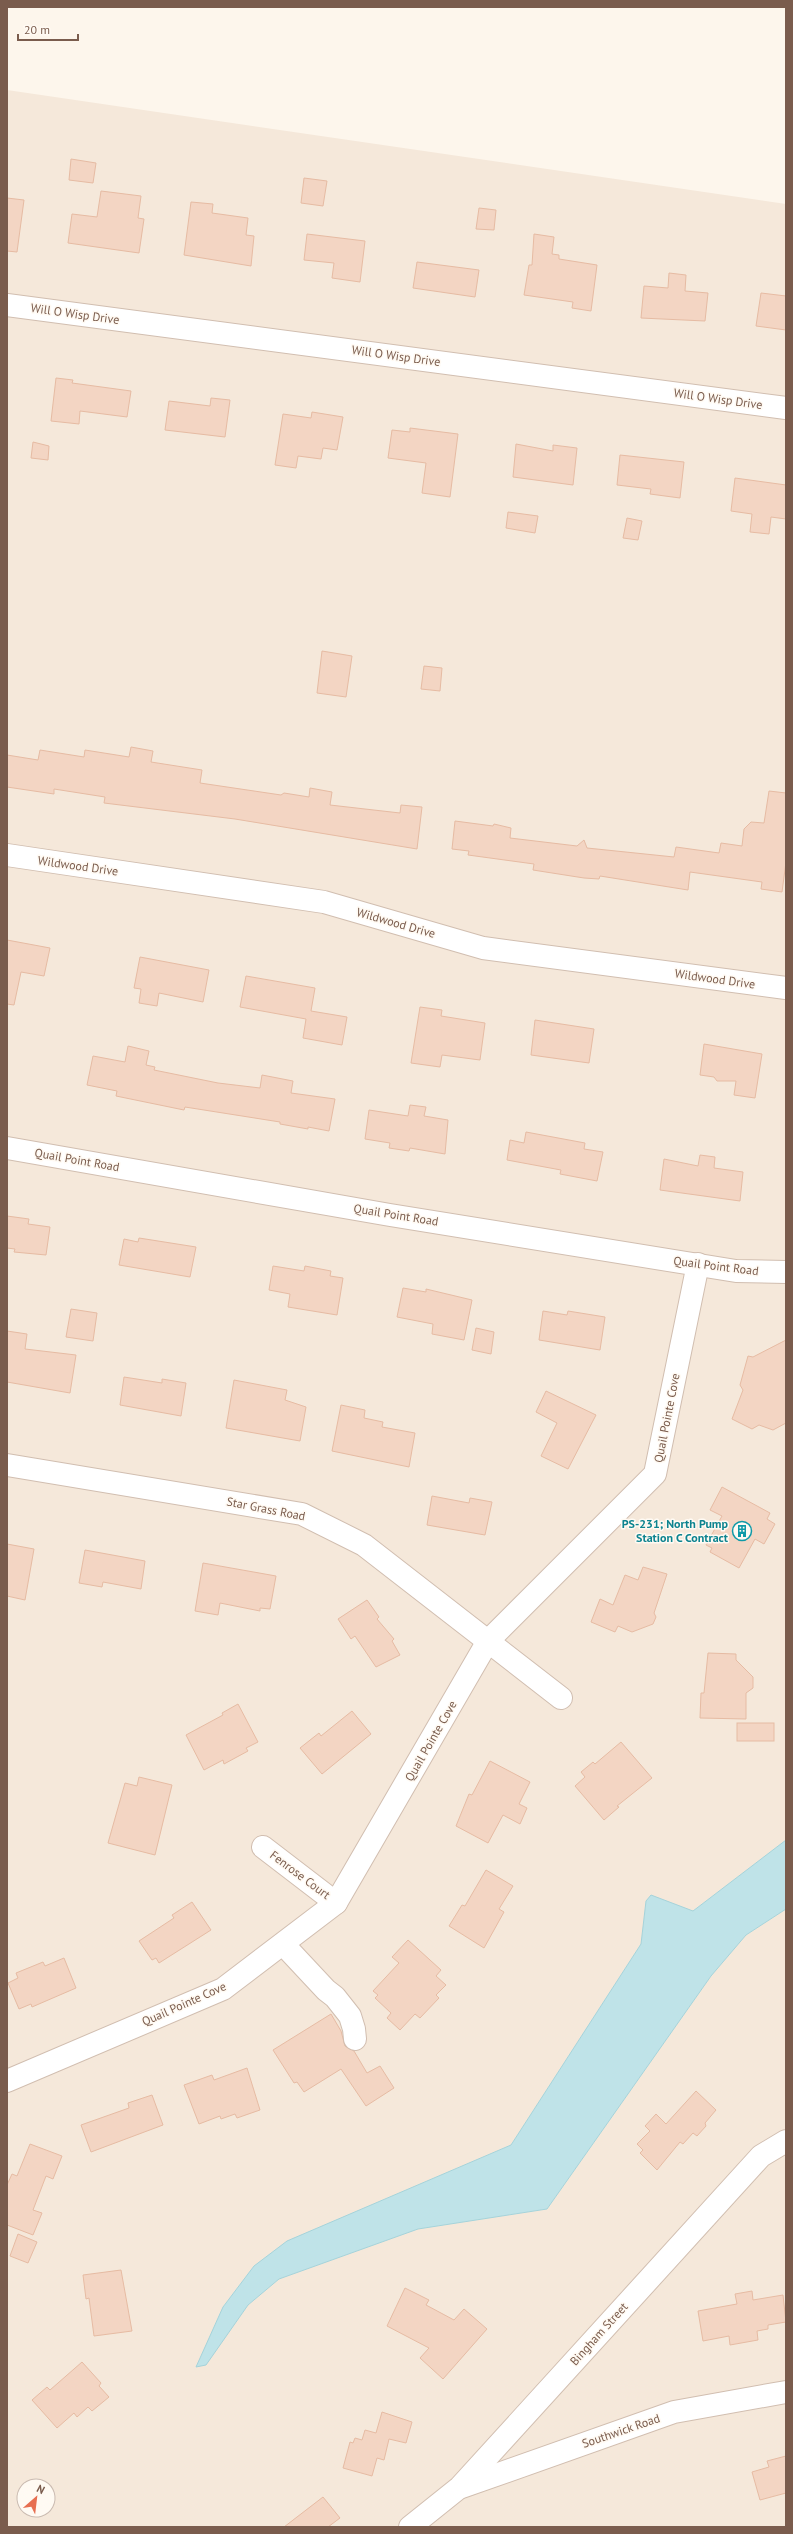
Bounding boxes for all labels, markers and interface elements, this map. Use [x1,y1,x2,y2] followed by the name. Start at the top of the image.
[18,16,78,42] scale bar
[24,22,50,37] text: 20 m
[30,300,120,327] street label: Will O Wisp Drive
[351,342,441,369] street label: Will O Wisp Drive
[673,385,763,412] street label: Will O Wisp Drive
[37,852,119,879] street label: Wildwood Drive
[355,904,437,941] street label: Wildwood Drive
[674,965,756,992] street label: Wildwood Drive
[34,1145,121,1174] street label: Quail Point Road
[353,1200,440,1229] street label: Quail Point Road
[673,1253,760,1278] street label: Quail Point Road
[650,1372,683,1464] street label: Quail Pointe Cove
[226,1494,307,1523] street label: Star Grass Road
[622,1516,729,1545] place label: PS-231; North Pump Station C Contract
[731,1520,753,1542] building icon: PS-231; North Pump Station C Contract
[401,1698,460,1784] street label: Quail Pointe Cove
[267,1847,333,1902] street label: Fenrose Court
[139,1978,228,2029] street label: Quail Pointe Cove
[567,2299,631,2368] street label: Bingham Street
[580,2410,662,2451] street label: Southwick Road
[16,2478,56,2518] north arrow
[34,2481,47,2497] text: N

